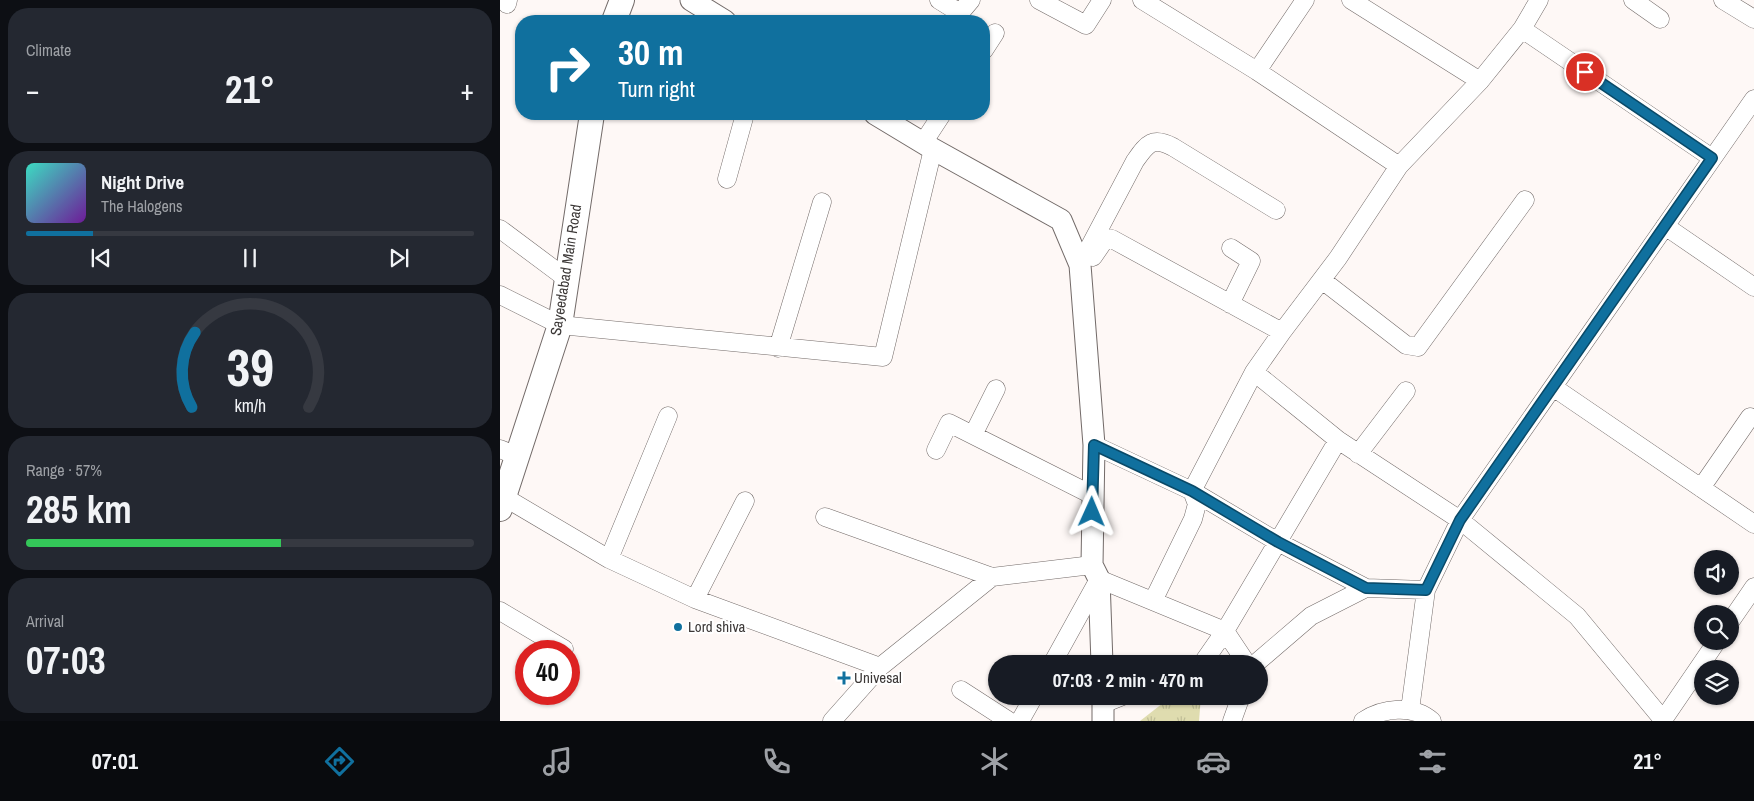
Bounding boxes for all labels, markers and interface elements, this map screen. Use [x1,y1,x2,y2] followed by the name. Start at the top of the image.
[618,29,683,76] text: 30 m
[535,35,600,100] icon: right
[26,39,71,61] text: Climate
[1564,51,1606,93] pin
[1571,58,1599,86] icon: arrive
[225,64,275,115] text: 21°
[26,71,39,109] text: −
[461,71,474,109] text: +
[618,74,695,104] text: Turn right
[101,169,184,195] text: Night Drive
[101,195,183,217] text: The Halogens
[545,203,586,337] street label: Sayeedabad Main Road
[87,244,115,272] icon: previous
[236,244,264,272] icon: pause
[385,244,413,272] icon: next
[226,332,274,402] text: 39
[234,394,266,418] text: km/h
[26,459,102,481] text: Range · 57%
[26,484,132,535] text: 285 km
[1065,485,1117,537] position arrow
[1694,550,1739,705] map controls
[1694,550,1739,595] button: sound
[1694,605,1739,650] button: search
[26,610,64,632] text: Arrival
[688,616,746,637] place label: Lord shiva
[672,621,684,633] marker: Lord shiva
[26,635,106,686] text: 07:03
[515,640,580,705] speed limit sign: 40
[1694,660,1739,705] button: layers
[854,667,902,688] place label: Univesal
[1053,667,1203,693] text: 07:03 · 2 min · 470 m
[838,672,850,684] marker: Univesal
[322,744,357,779] icon: directions
[540,744,575,779] icon: music
[759,744,794,779] icon: phone
[977,744,1012,779] icon: climate
[1196,744,1231,779] icon: car
[1415,744,1450,779] icon: filters
[92,746,138,776] text: 07:01
[1633,746,1662,776] text: 21°

